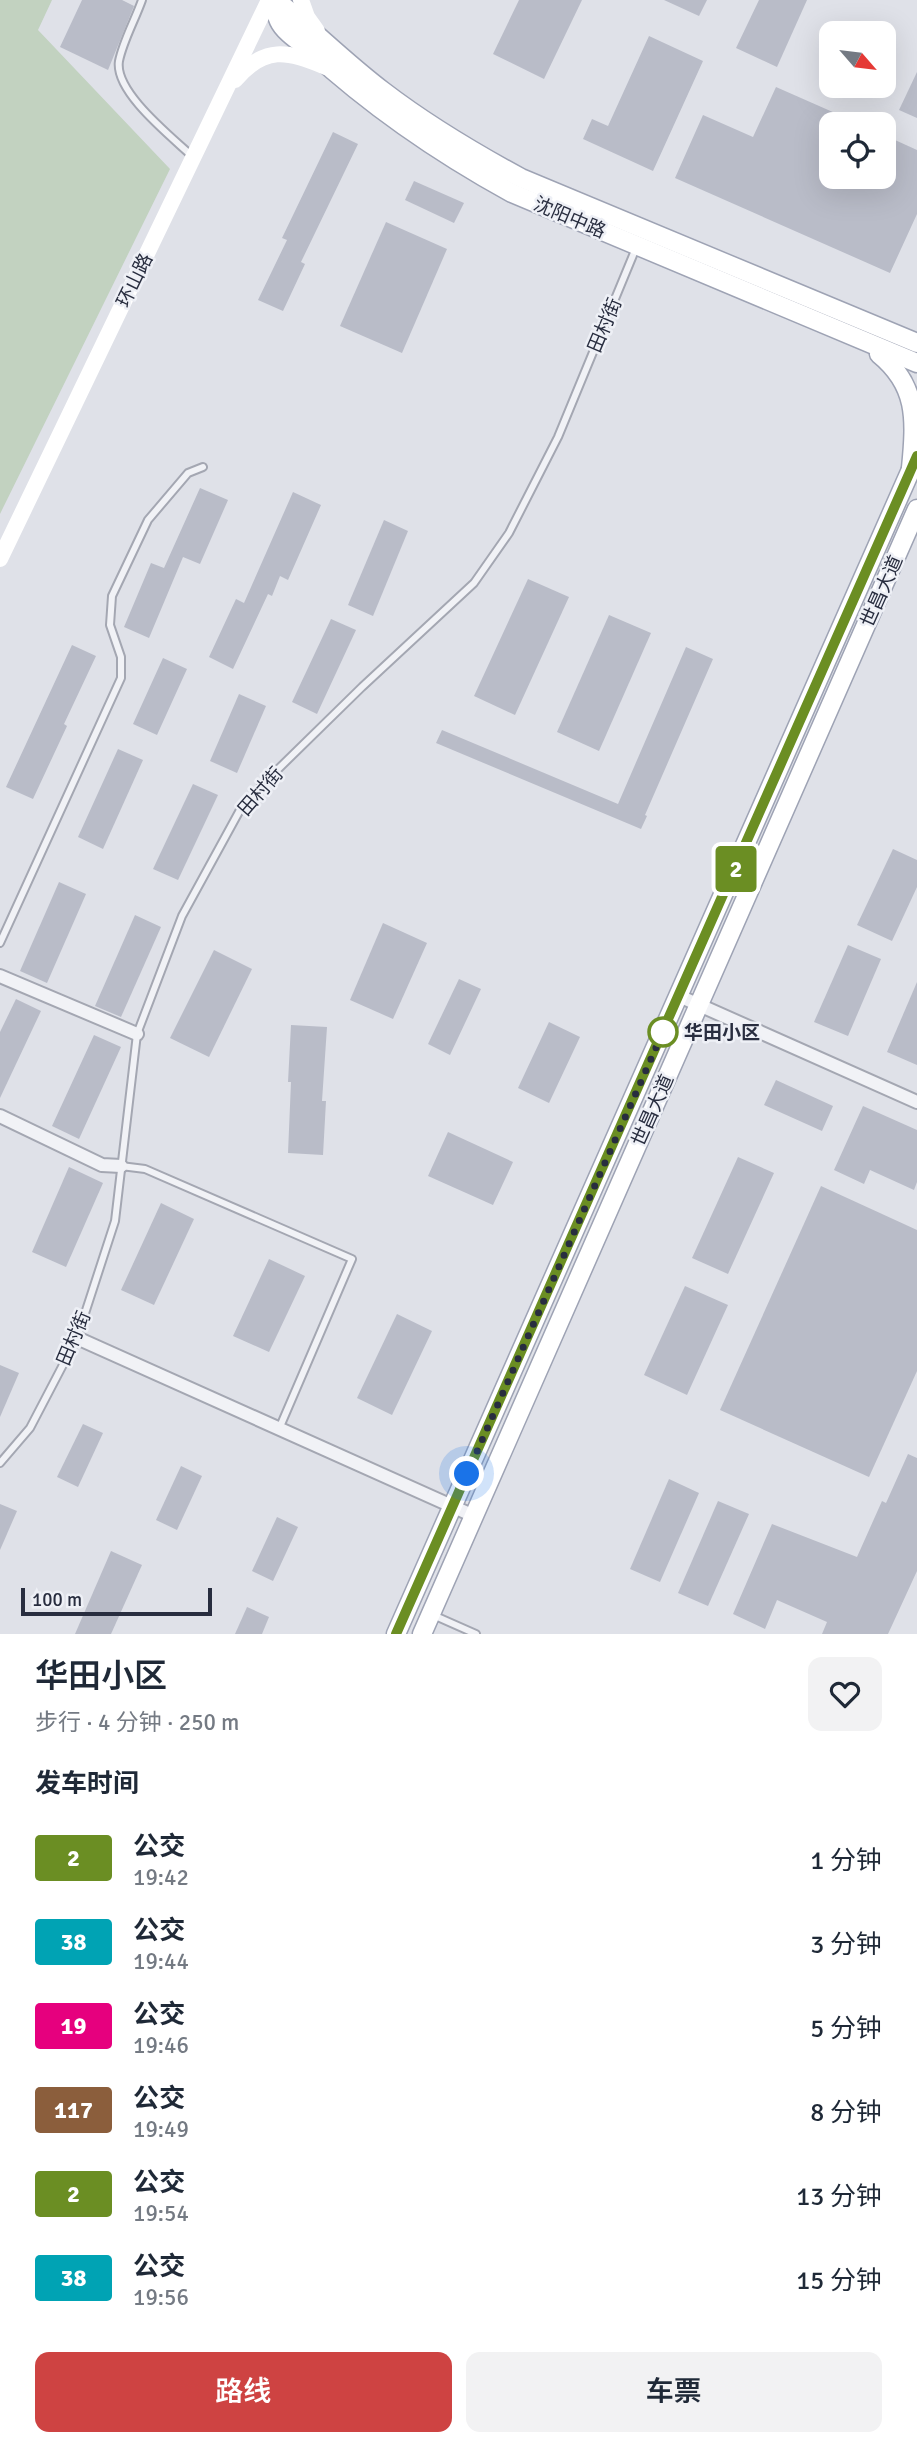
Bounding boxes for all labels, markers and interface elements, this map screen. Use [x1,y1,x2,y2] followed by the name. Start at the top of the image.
[819,21,896,98] north arrow
[819,21,896,189] map controls
[819,112,896,189] button: locate
[530,192,609,244] street label: 沈阳中路
[112,250,158,311] street label: 环山路
[583,294,627,356] street label: 田村街
[855,552,908,631] street label: 世昌大道
[233,762,289,821] street label: 田村街
[713,846,759,892] line badge: 2
[730,854,742,884] text: 2
[648,1017,678,1047] marker: 华田小区
[684,1021,760,1045] place label: 华田小区
[626,1071,679,1150] street label: 世昌大道
[52,1307,96,1369] street label: 田村街
[449,1456,484,1491] your location
[21,1585,212,1617] scale bar
[32,1588,82,1612] text: 100 m
[35,1656,167,1697] text: 华田小区
[808,1657,882,1731] button: heart
[35,1708,239,1737] text: 步行 · 4 分钟 · 250 m
[35,1768,139,1800] text: 发车时间
[133,1831,185,1863] text: 公交
[67,1843,80,1873] text: 2
[810,1845,882,1877] text: 1 分钟
[133,1863,189,1892] text: 19:42
[133,1915,185,1947] text: 公交
[61,1927,86,1957] text: 38
[810,1929,882,1961] text: 3 分钟
[133,1947,189,1976] text: 19:44
[133,1999,185,2031] text: 公交
[61,2011,86,2041] text: 19
[810,2013,882,2045] text: 5 分钟
[133,2031,189,2060] text: 19:46
[133,2083,185,2115] text: 公交
[54,2095,93,2125] text: 117
[810,2097,882,2129] text: 8 分钟
[133,2115,189,2144] text: 19:49
[133,2167,185,2199] text: 公交
[67,2179,80,2209] text: 2
[796,2181,882,2213] text: 13 分钟
[133,2199,189,2228] text: 19:54
[133,2251,185,2283] text: 公交
[61,2263,86,2293] text: 38
[796,2265,882,2297] text: 15 分钟
[133,2283,189,2312] text: 19:56
[35,2352,452,2432] button: 路线
[466,2352,882,2432] button: 车票

